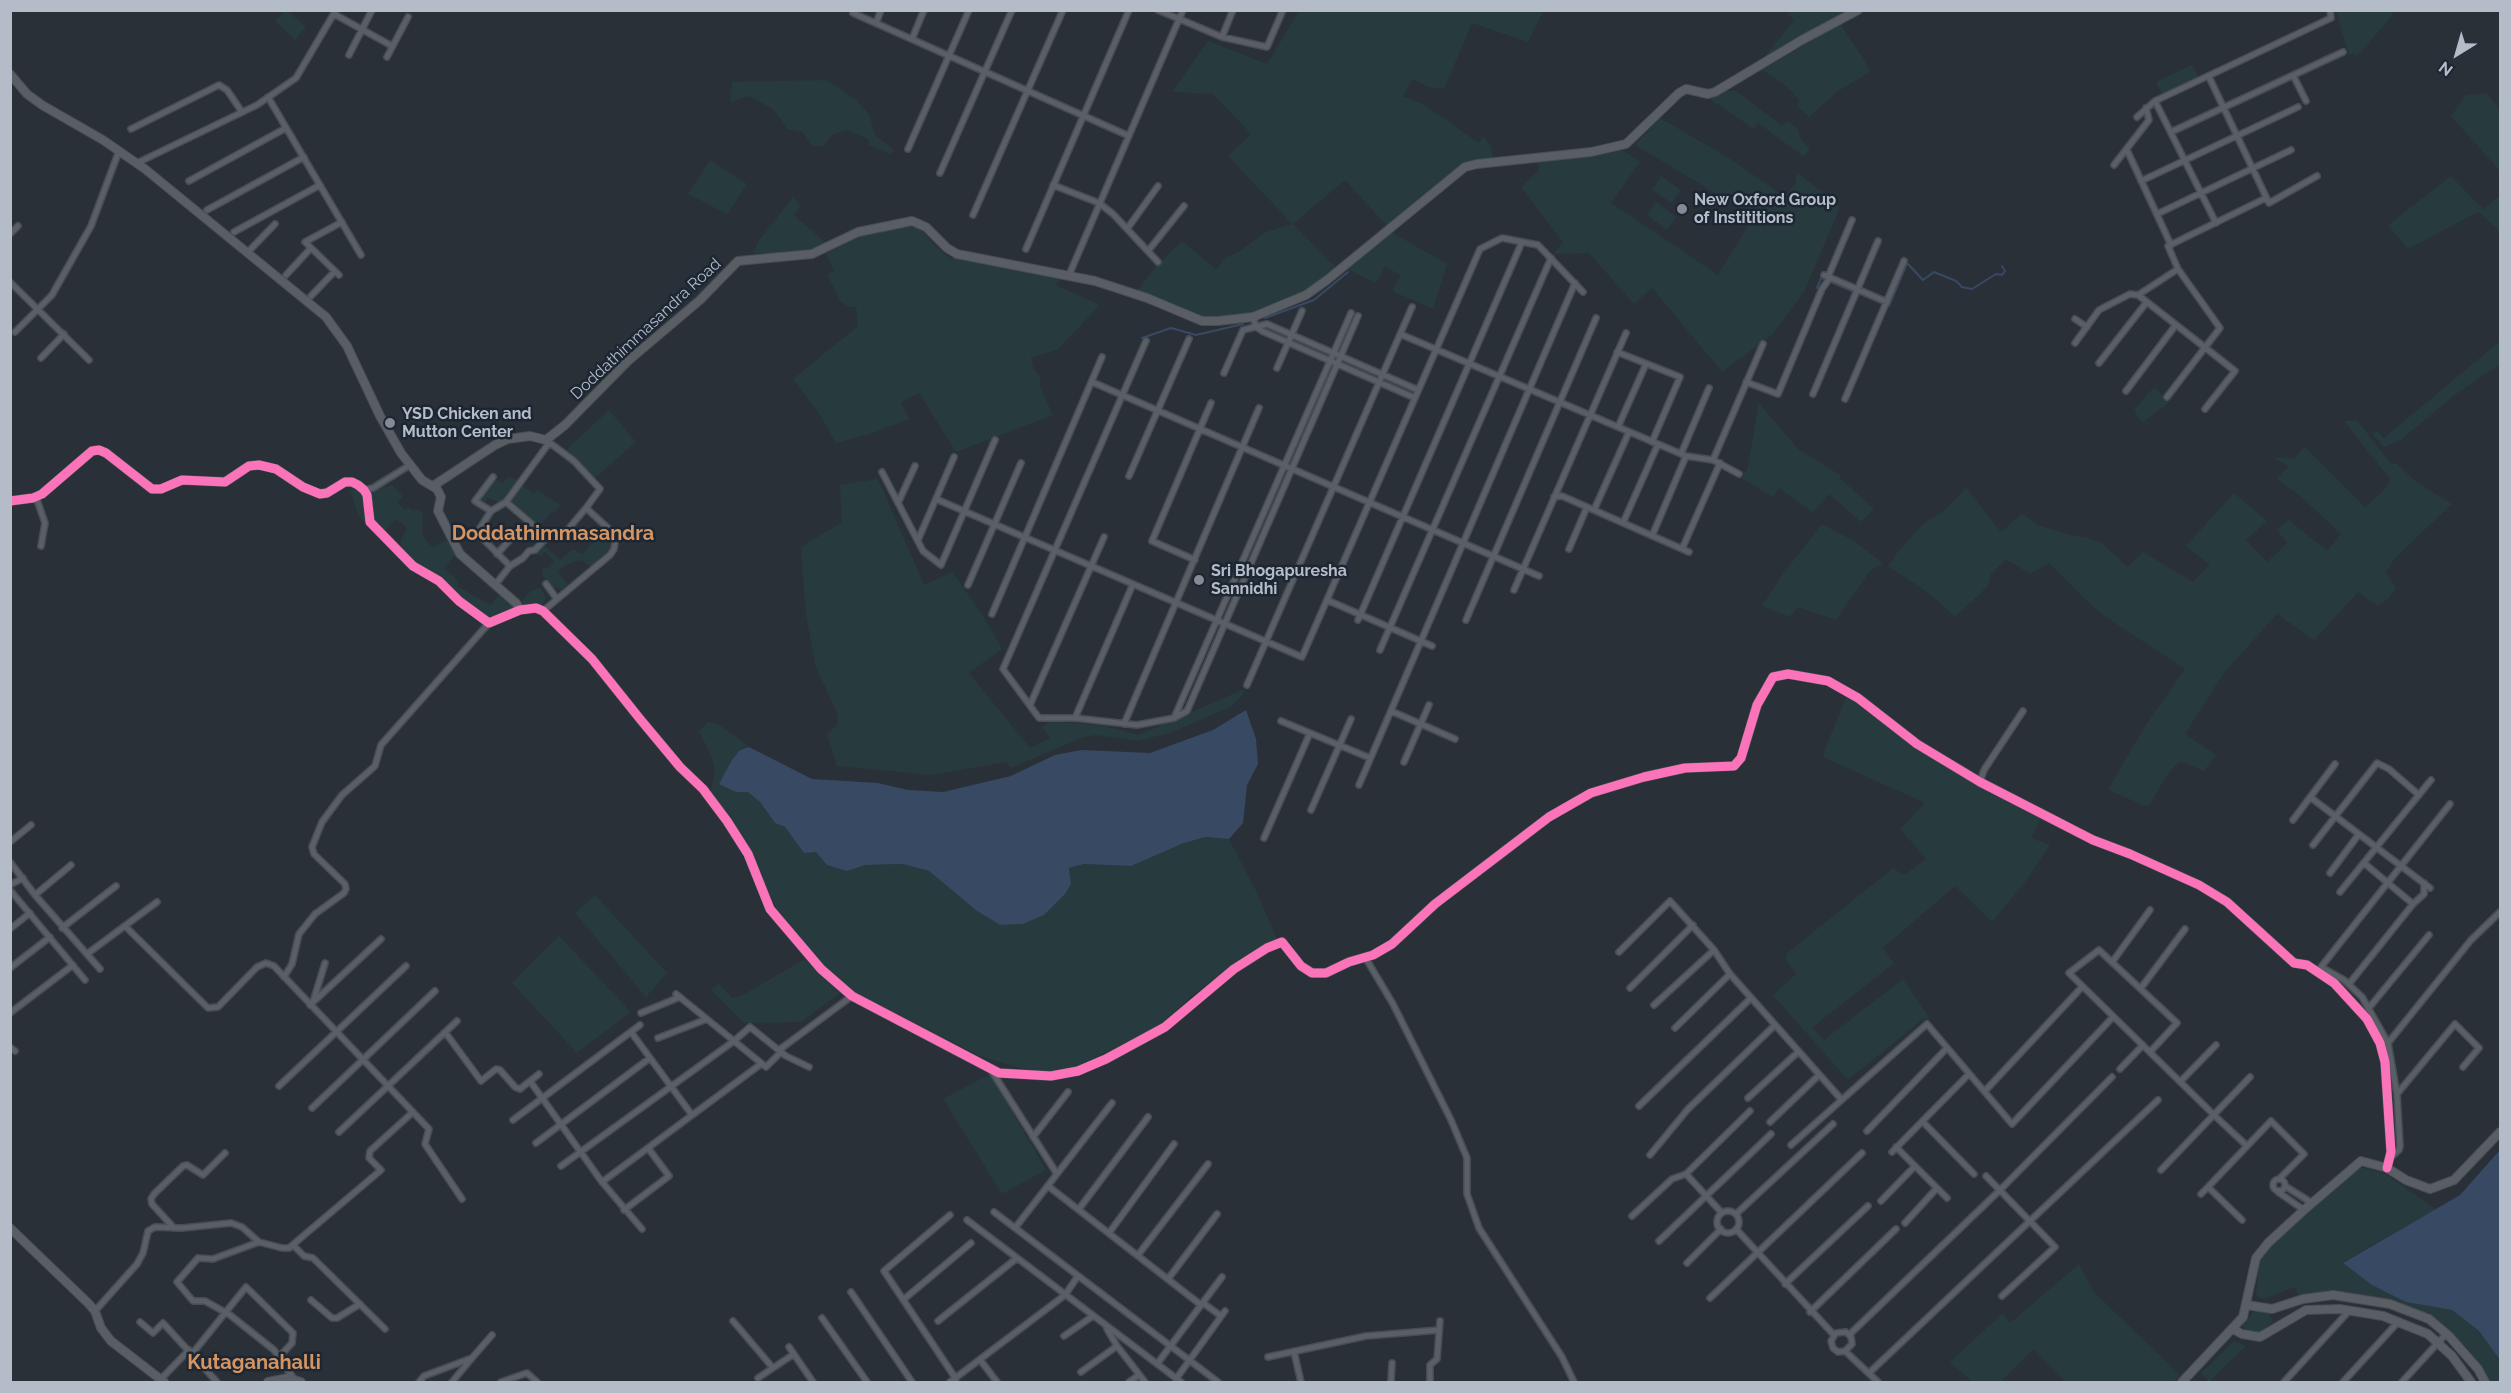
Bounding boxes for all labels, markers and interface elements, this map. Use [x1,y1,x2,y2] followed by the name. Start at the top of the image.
[2427,24,2487,84] north arrow
[2435,58,2456,80] text: N
[1694,190,1836,228] place label: New Oxford Group of Instititions
[1675,202,1689,216] marker: New Oxford Group of Instititions
[567,254,725,404] street label: Doddathimmasandra Road
[402,404,532,442] place label: YSD Chicken and Mutton Center
[383,416,397,430] marker: YSD Chicken and Mutton Center
[452,522,654,546] district label: Doddathimmasandra
[1211,561,1347,599] place label: Sri Bhogapuresha Sannidhi
[1192,573,1206,587] marker: Sri Bhogapuresha Sannidhi
[187,1351,321,1375] district label: Kutaganahalli

